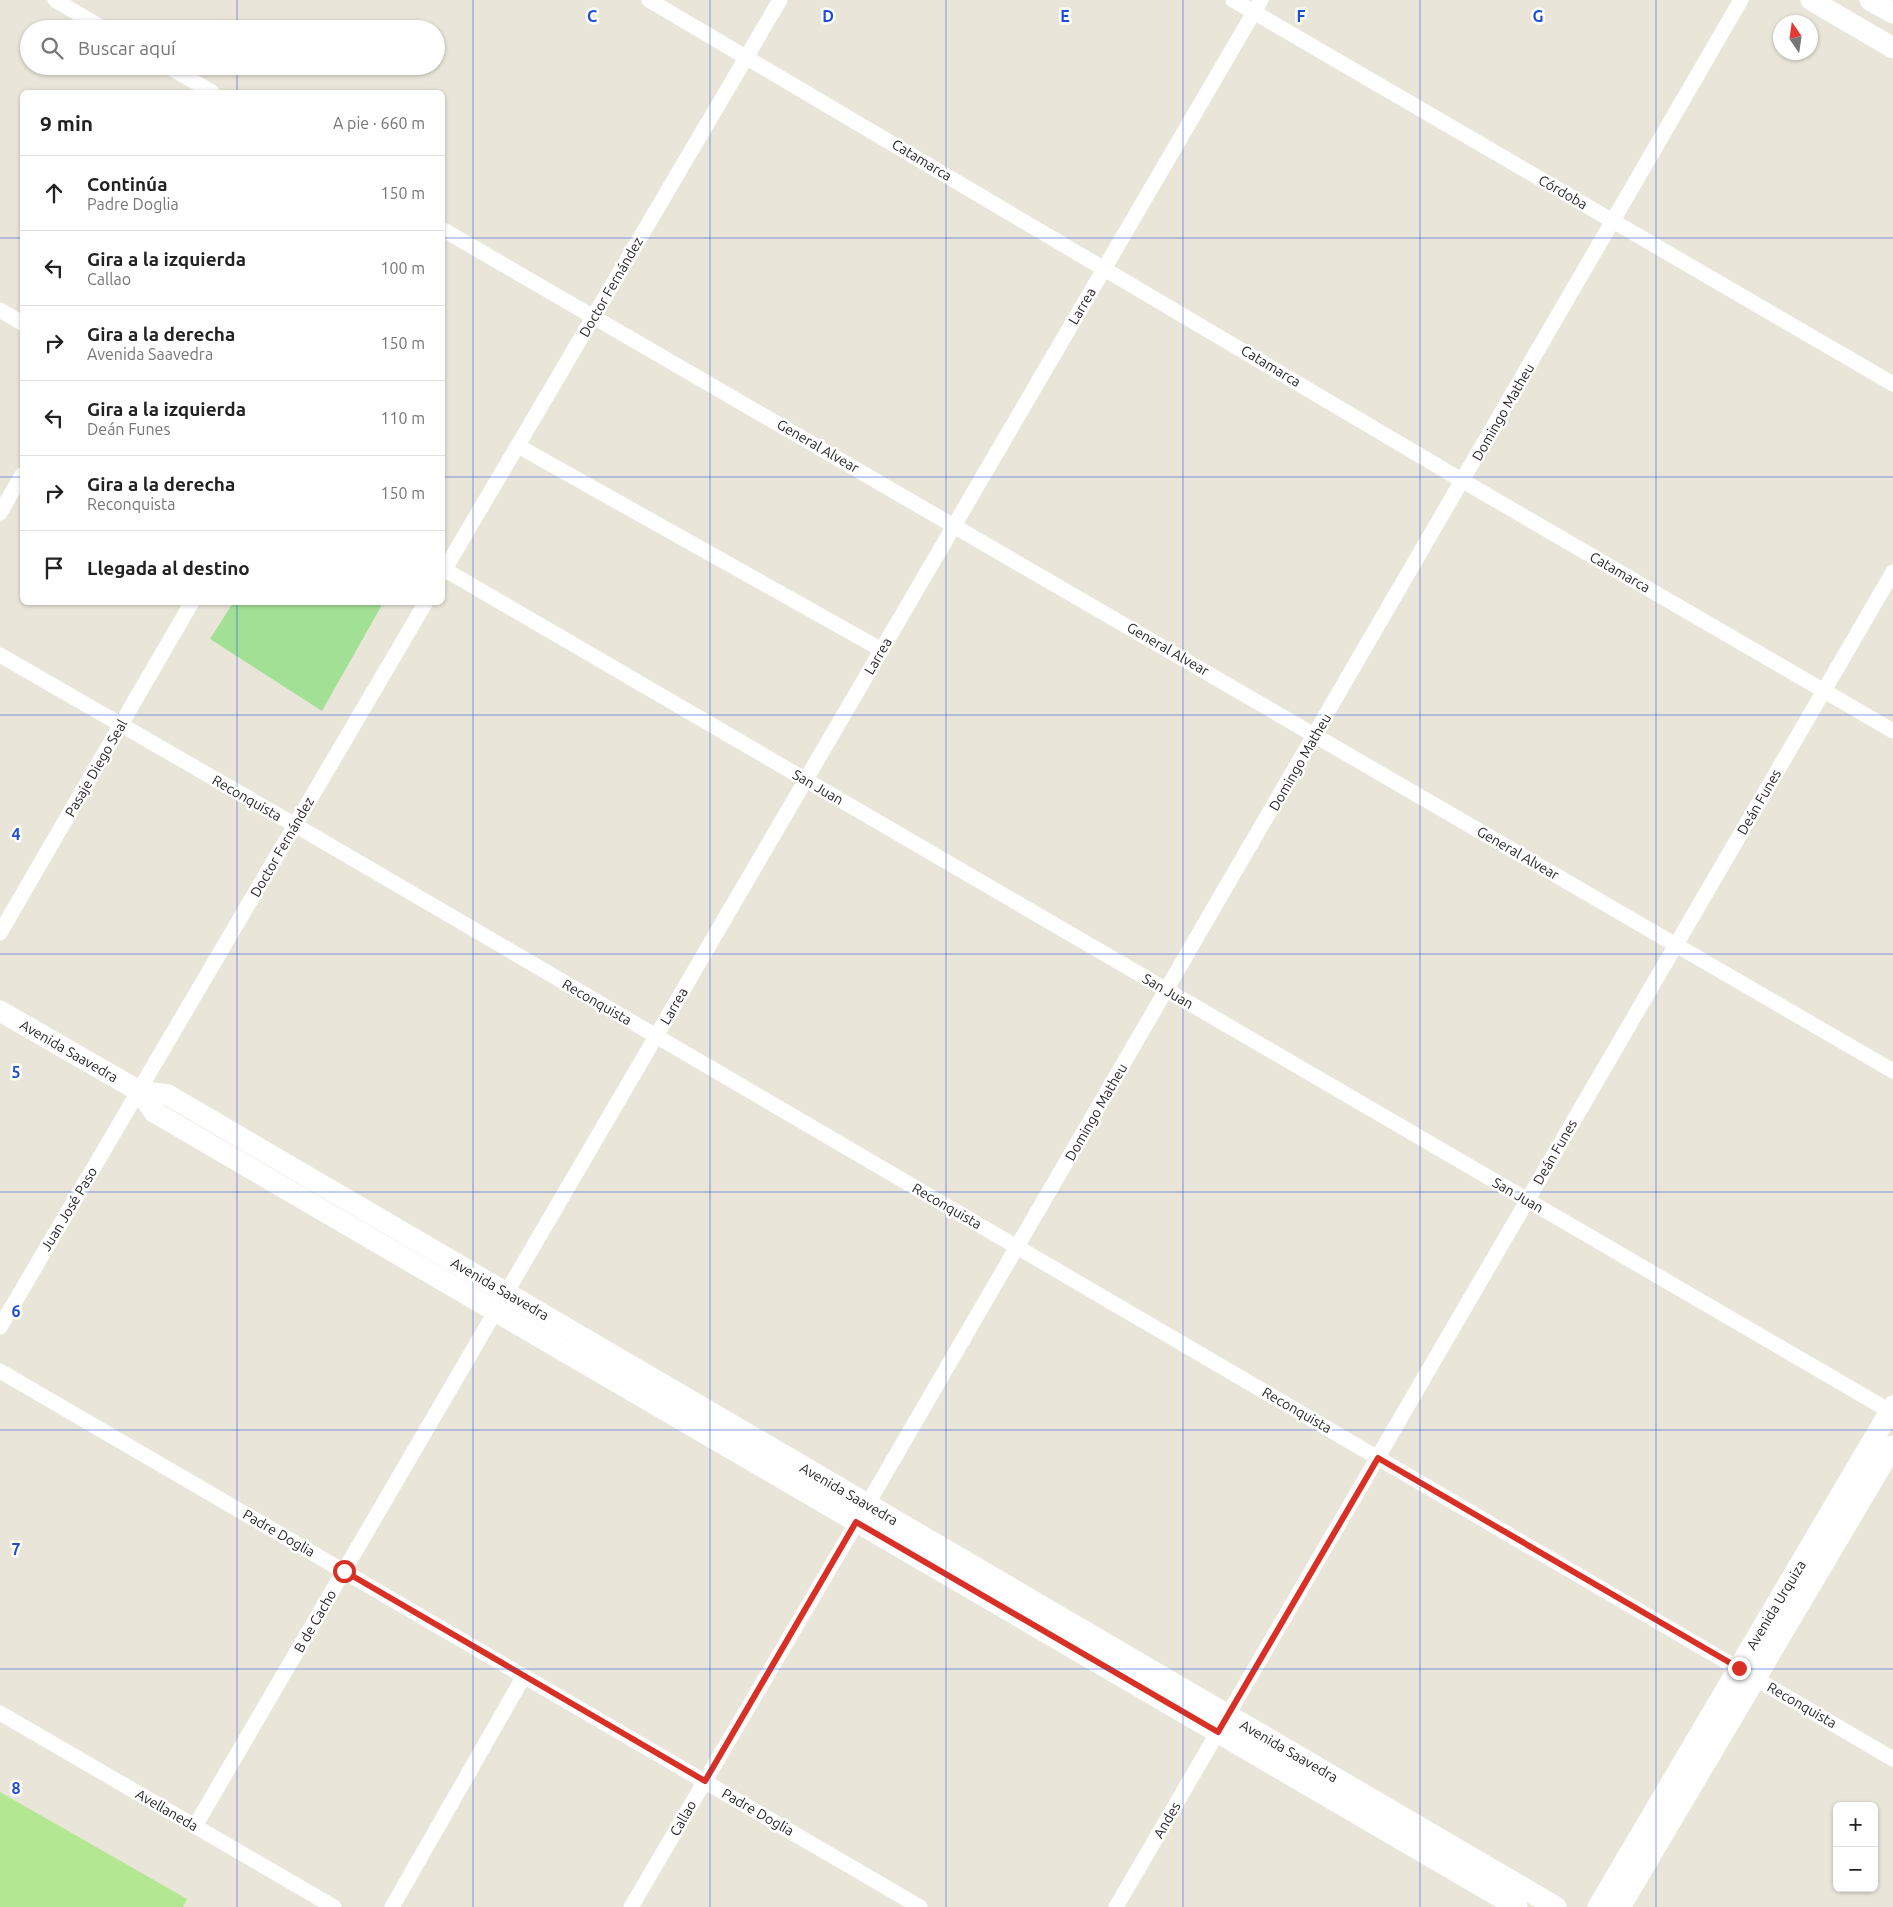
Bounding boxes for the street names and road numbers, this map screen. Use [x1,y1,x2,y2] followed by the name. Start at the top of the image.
[889,136,955,184] street label: Catamarca
[1536,172,1590,212] street label: Córdoba
[576,234,646,340] street label: Doctor Fernández
[1065,285,1099,327] street label: Larrea
[1238,342,1304,390] street label: Catamarca
[1469,361,1537,463] street label: Domingo Matheu
[774,416,862,476] street label: General Alvear
[1587,548,1653,596] street label: Catamarca
[1124,619,1212,679] street label: General Alvear
[861,635,895,677] street label: Larrea
[1266,711,1334,813] street label: Domingo Matheu
[62,716,130,819] street label: Pasaje Diego Seal
[790,766,846,808] street label: San Juan
[1734,766,1784,838] street label: Deán Funes
[209,772,285,824] street label: Reconquista
[247,794,317,900] street label: Doctor Fernández
[1474,823,1562,883] street label: General Alvear
[1140,970,1196,1012] street label: San Juan
[559,976,635,1028] street label: Reconquista
[657,985,691,1027] street label: Larrea
[17,1016,121,1086] street label: Avenida Saavedra
[1062,1061,1130,1163] street label: Domingo Matheu
[1530,1116,1580,1188] street label: Deán Funes
[38,1164,100,1254] street label: Juan José Paso
[1490,1174,1546,1216] street label: San Juan
[909,1180,985,1232] street label: Reconquista
[448,1254,552,1324] street label: Avenida Saavedra
[1259,1384,1335,1436] street label: Reconquista
[797,1459,901,1529] street label: Avenida Saavedra
[240,1506,318,1560] street label: Padre Doglia
[1743,1557,1809,1653] street label: Avenida Urquiza
[291,1587,339,1655] street label: B de Cacho
[1764,1679,1840,1731] street label: Reconquista
[1237,1716,1341,1786] street label: Avenida Saavedra
[719,1785,797,1839] street label: Padre Doglia
[133,1786,201,1834] street label: Avellaneda
[666,1797,700,1839] street label: Callao
[1150,1799,1184,1841] street label: Andes

